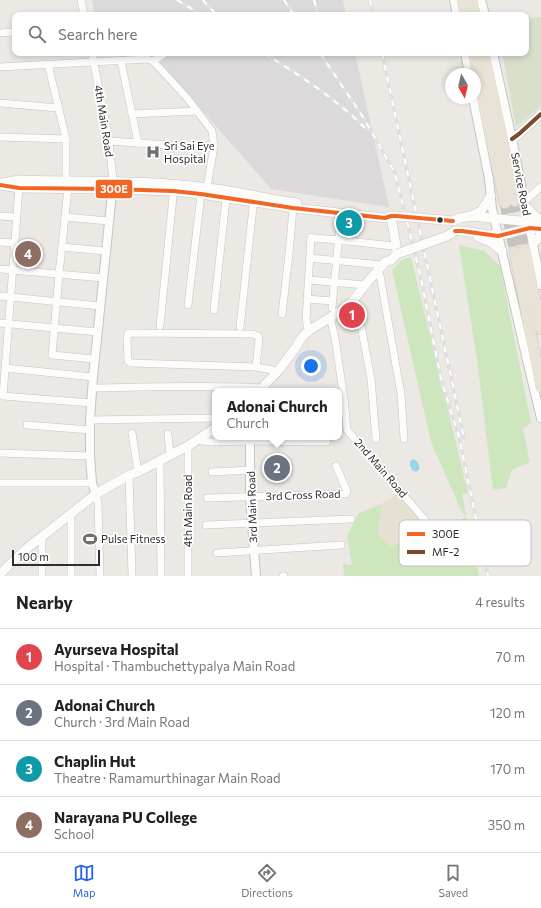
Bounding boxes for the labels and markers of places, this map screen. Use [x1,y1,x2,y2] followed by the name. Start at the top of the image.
[164,139,215,165] place label: Sri Sai Eye Hospital
[145,144,161,160] hospital icon: Sri Sai Eye Hospital
[336,208,362,238] pin: 3
[435,215,445,225] unlabelled marker
[15,239,41,269] pin: 4
[339,300,365,330] pin: 1
[264,453,290,483] pin: 2
[82,531,98,547] sports icon: Pulse Fitness
[101,532,166,545] place label: Pulse Fitness

